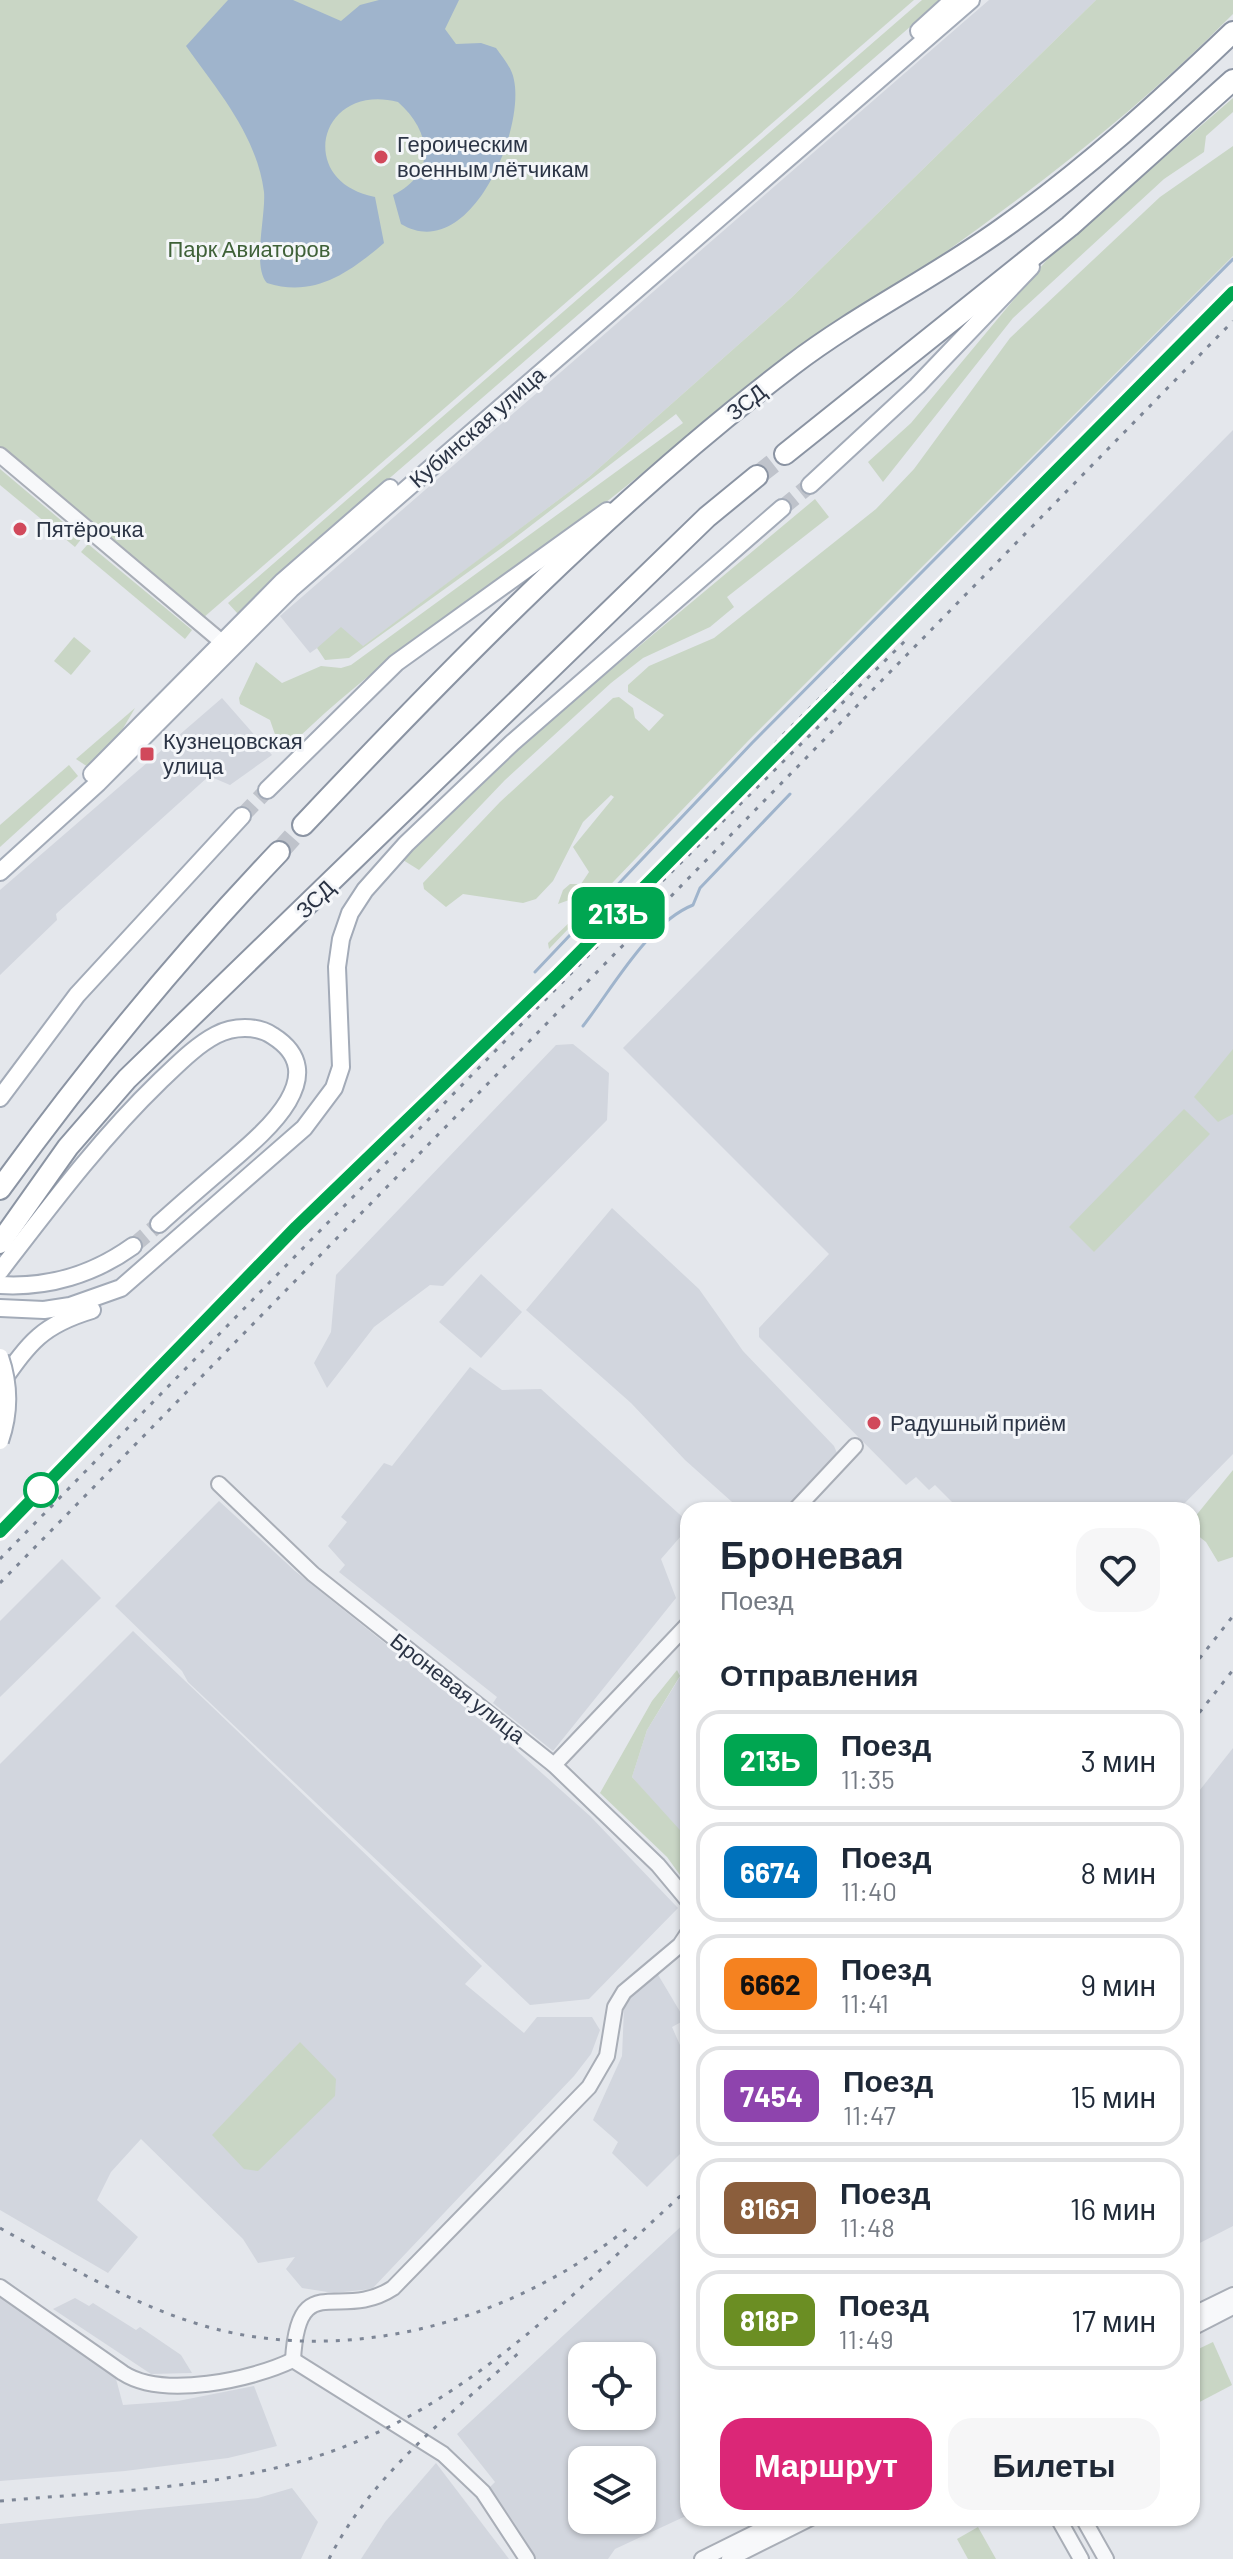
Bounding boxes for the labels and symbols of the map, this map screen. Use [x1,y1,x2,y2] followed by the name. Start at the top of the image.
[397,130,589,181] place label: Героическим военным лётчикам
[372,148,390,166] marker: Героическим военным лётчикам
[168,235,330,262] park label: Парк Авиаторов
[403,360,551,493] street label: Кубинская улица
[720,377,771,426] street label: ЗСД
[36,515,145,542] place label: Пятёрочка
[11,520,29,538] marker: Пятёрочка
[163,727,303,779] place label: Кузнецовская улица
[138,745,156,763] marker: Кузнецовская улица
[290,874,340,923] street label: ЗСД
[562,887,674,939] line badge: 213Ь
[890,1409,1066,1436] place label: Радушный приём
[865,1414,883,1432] marker: Радушный приём
[24,1473,58,1507] unlabelled marker
[385,1627,532,1749] street label: Броневая улица

